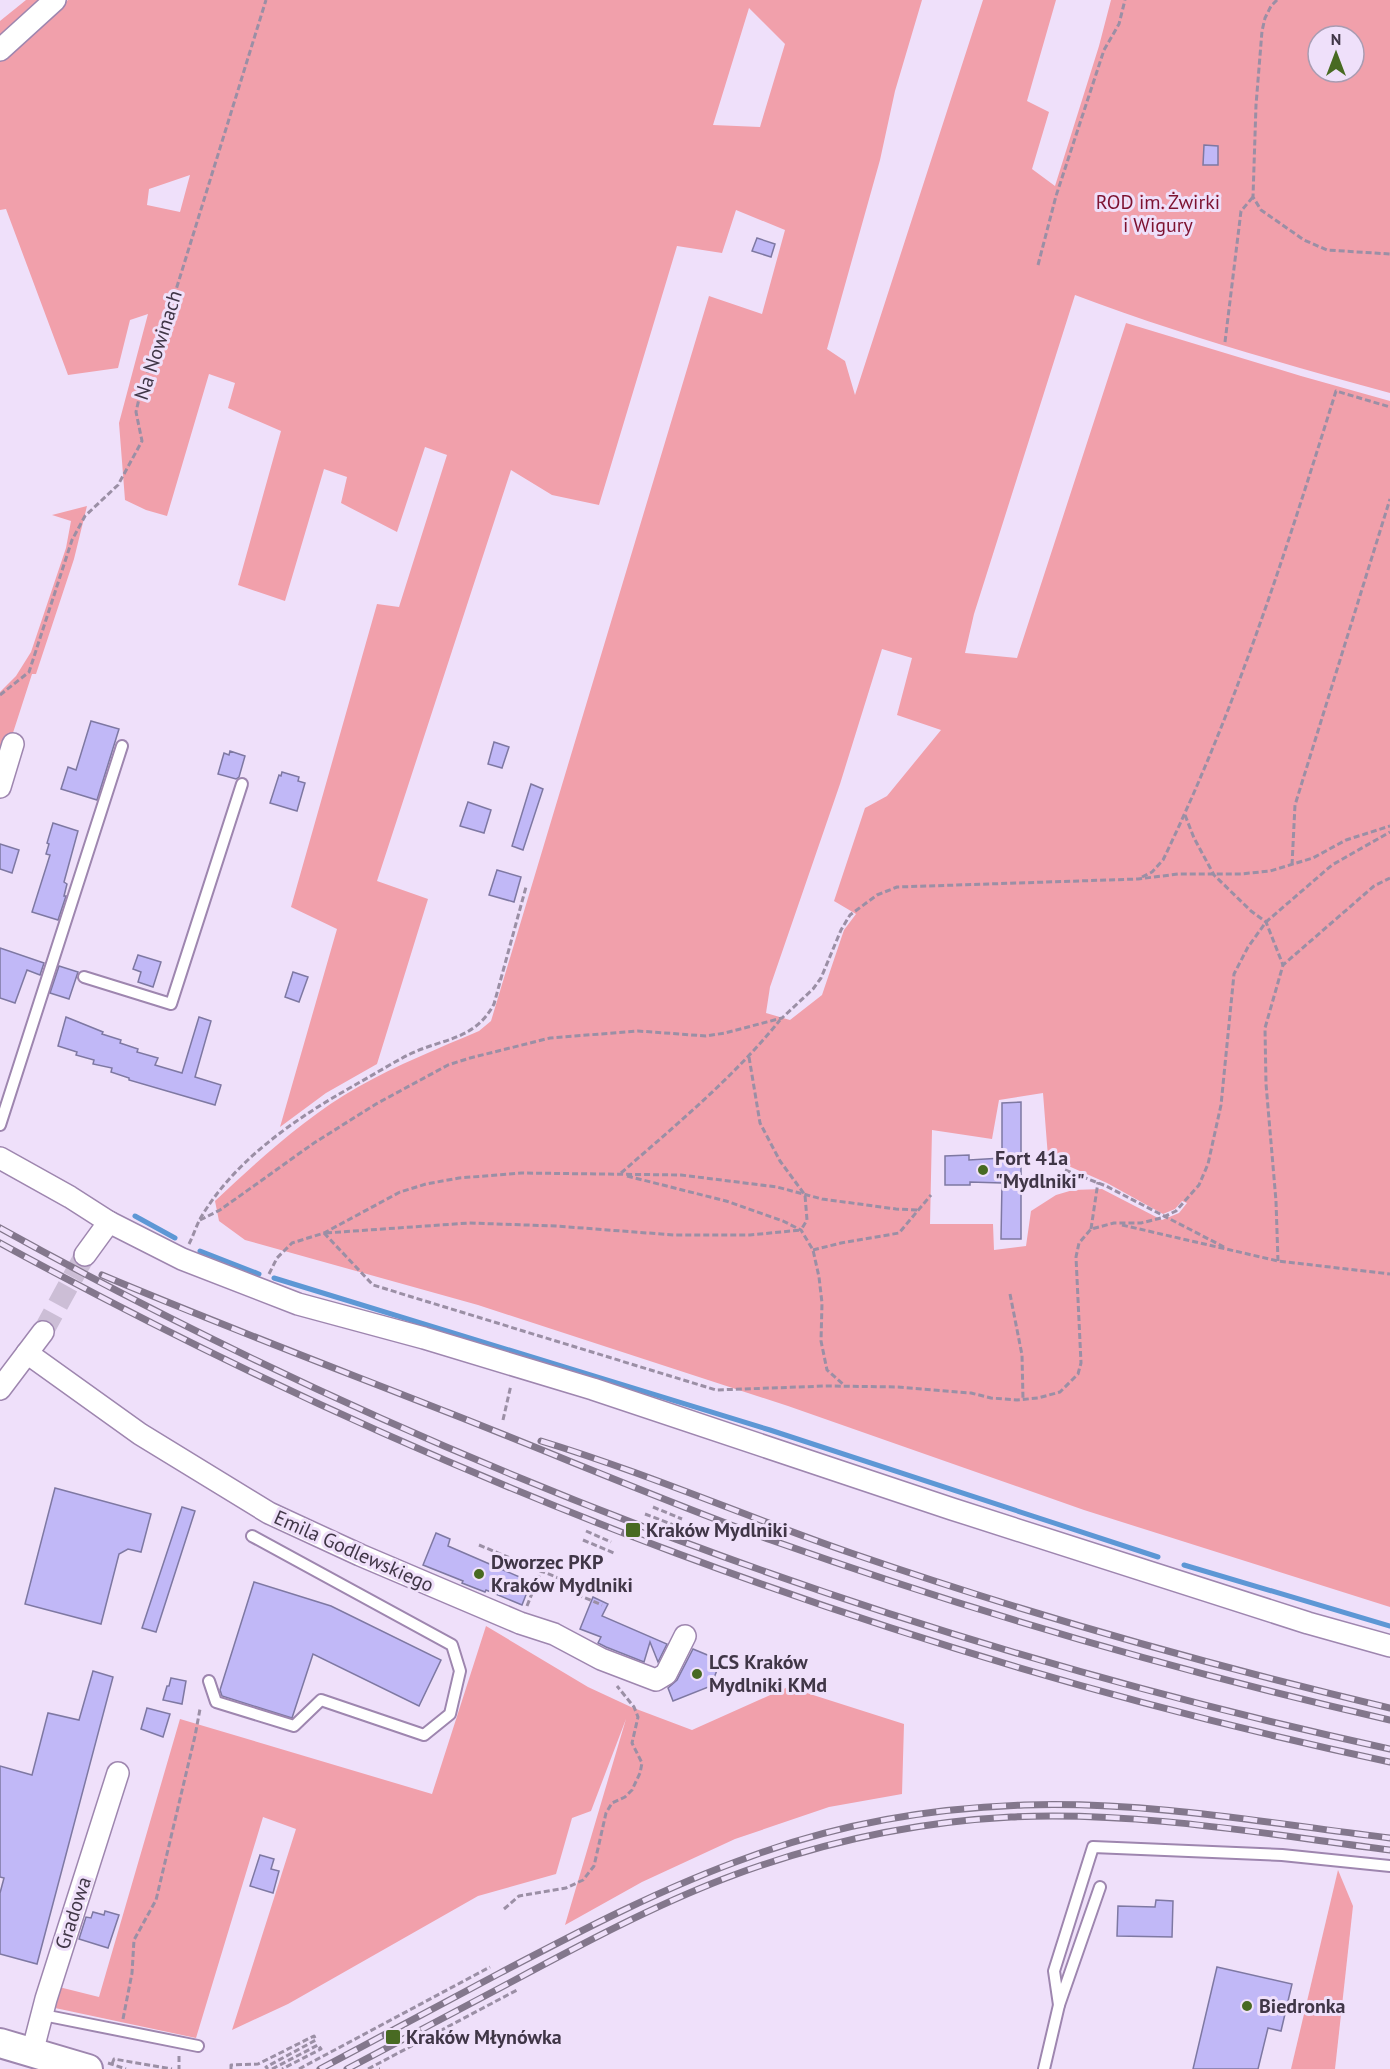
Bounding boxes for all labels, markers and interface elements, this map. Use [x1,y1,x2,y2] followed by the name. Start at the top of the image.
[1306,24,1366,84] north arrow
[1331,29,1341,49] text: N
[1096,189,1220,238] park label: ROD im. Żwirki i Wigury
[128,287,188,403] street label: Na Nowinach
[995,1145,1085,1194] place label: Fort 41a "Mydlniki"
[976,1163,990,1177] marker: Fort 41a "Mydlniki"
[270,1504,438,1598] street label: Emila Godlewskiego
[646,1517,788,1543] place label: Kraków Mydlniki
[624,1521,642,1539] marker: Kraków Mydlniki
[491,1549,633,1598] place label: Dworzec PKP Kraków Mydlniki
[472,1567,486,1581] marker: Dworzec PKP Kraków Mydlniki
[709,1649,827,1698] place label: LCS Kraków Mydlniki KMd
[690,1667,704,1681] marker: LCS Kraków Mydlniki KMd
[49,1873,97,1953] street label: Gradowa
[1259,1993,1346,2019] place label: Biedronka
[1240,1999,1254,2013] marker: Biedronka
[406,2024,562,2050] place label: Kraków Młynówka
[384,2028,402,2046] marker: Kraków Młynówka

